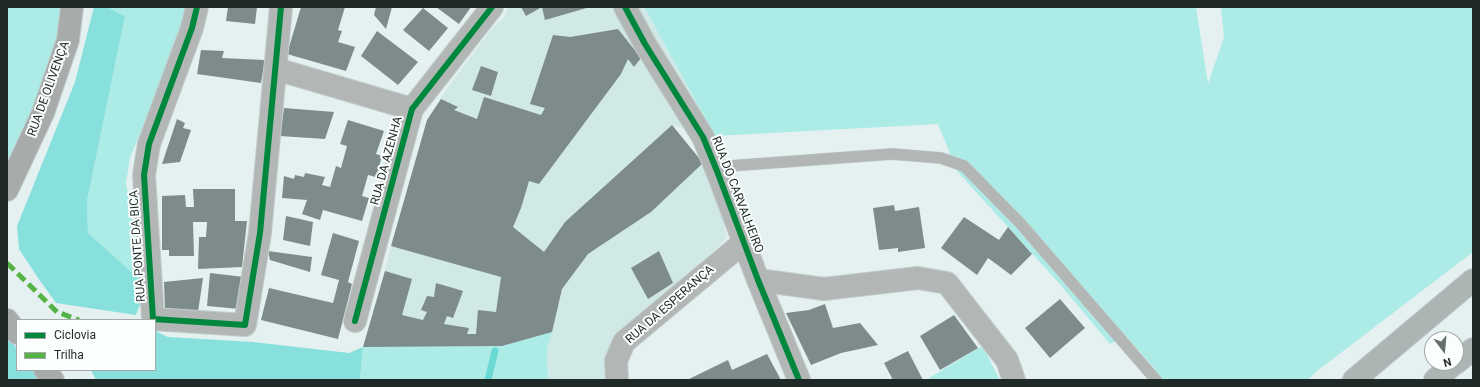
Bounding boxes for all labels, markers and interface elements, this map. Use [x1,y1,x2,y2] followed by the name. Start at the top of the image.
[25,39,73,139] street label: RUA DE OLIVENÇA
[368,115,406,207] street label: RUA DA AZENHA
[708,135,766,255] street label: RUA DO CARVALHEIRO
[127,190,149,302] street label: RUA PONTE DA BICA
[623,263,717,347] street label: RUA DA ESPERANÇA
[16,319,156,371] legend
[54,328,96,342] text: Ciclovia
[1424,331,1464,371] north arrow
[54,348,84,362] text: Trilha
[1442,355,1453,369] text: N

